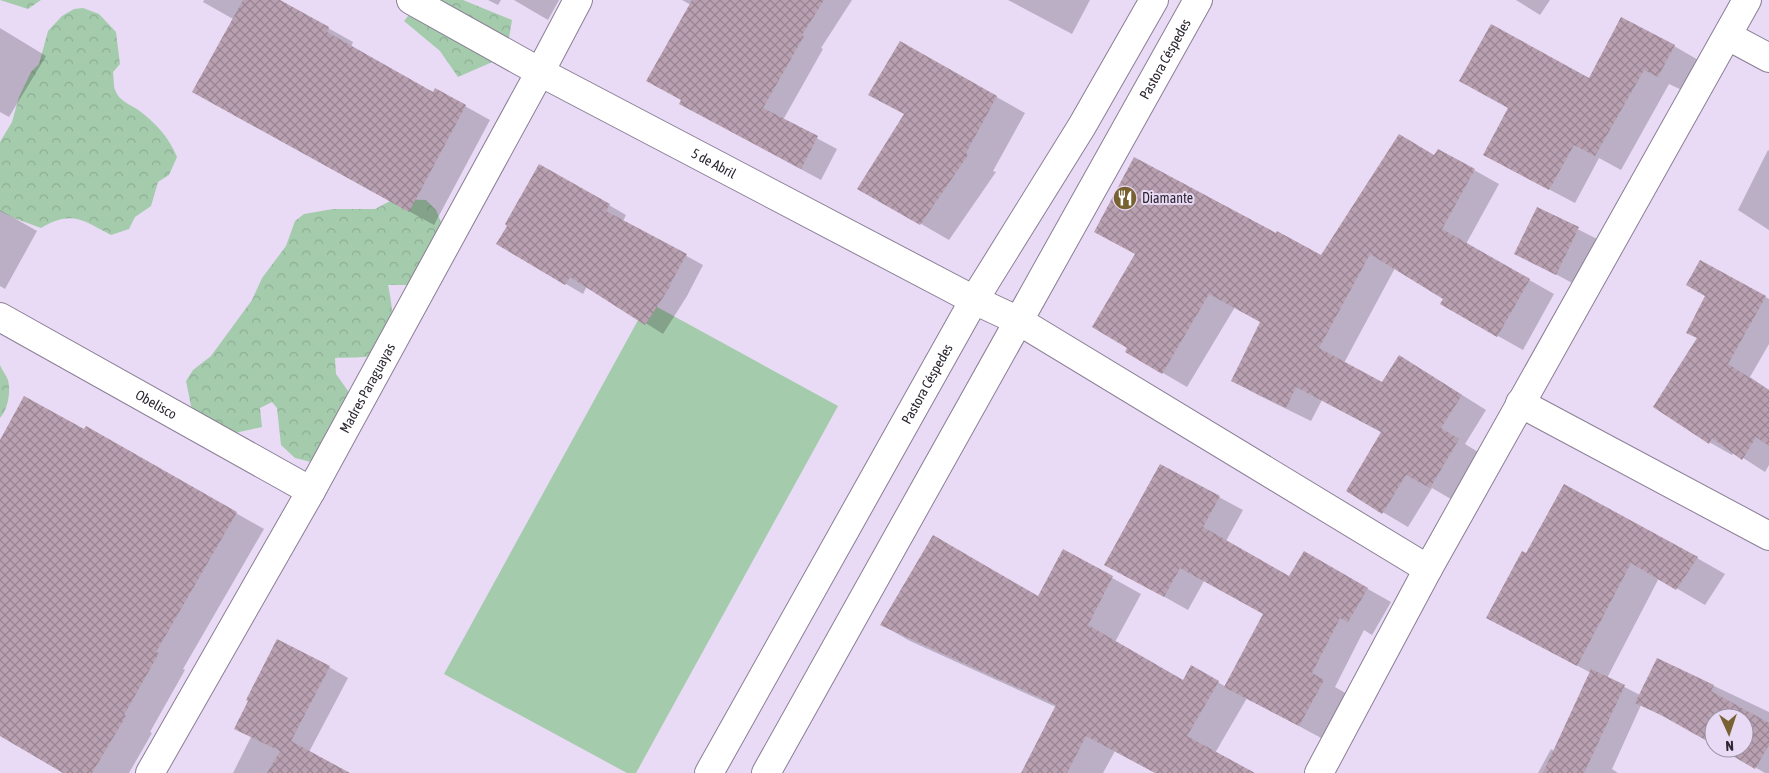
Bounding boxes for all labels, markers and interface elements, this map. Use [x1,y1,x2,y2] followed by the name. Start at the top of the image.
[1136,16,1194,102] street label: Pastora Céspedes
[689,145,739,182] street label: 5 de Abril
[1112,185,1138,211] restaurant icon: Diamante
[1142,190,1193,206] place label: Diamante
[336,340,398,436] street label: Madres Paraguayas
[898,341,956,427] street label: Pastora Céspedes
[133,386,180,422] street label: Obelisco
[1704,708,1754,758] north arrow
[1725,738,1734,754] text: N

